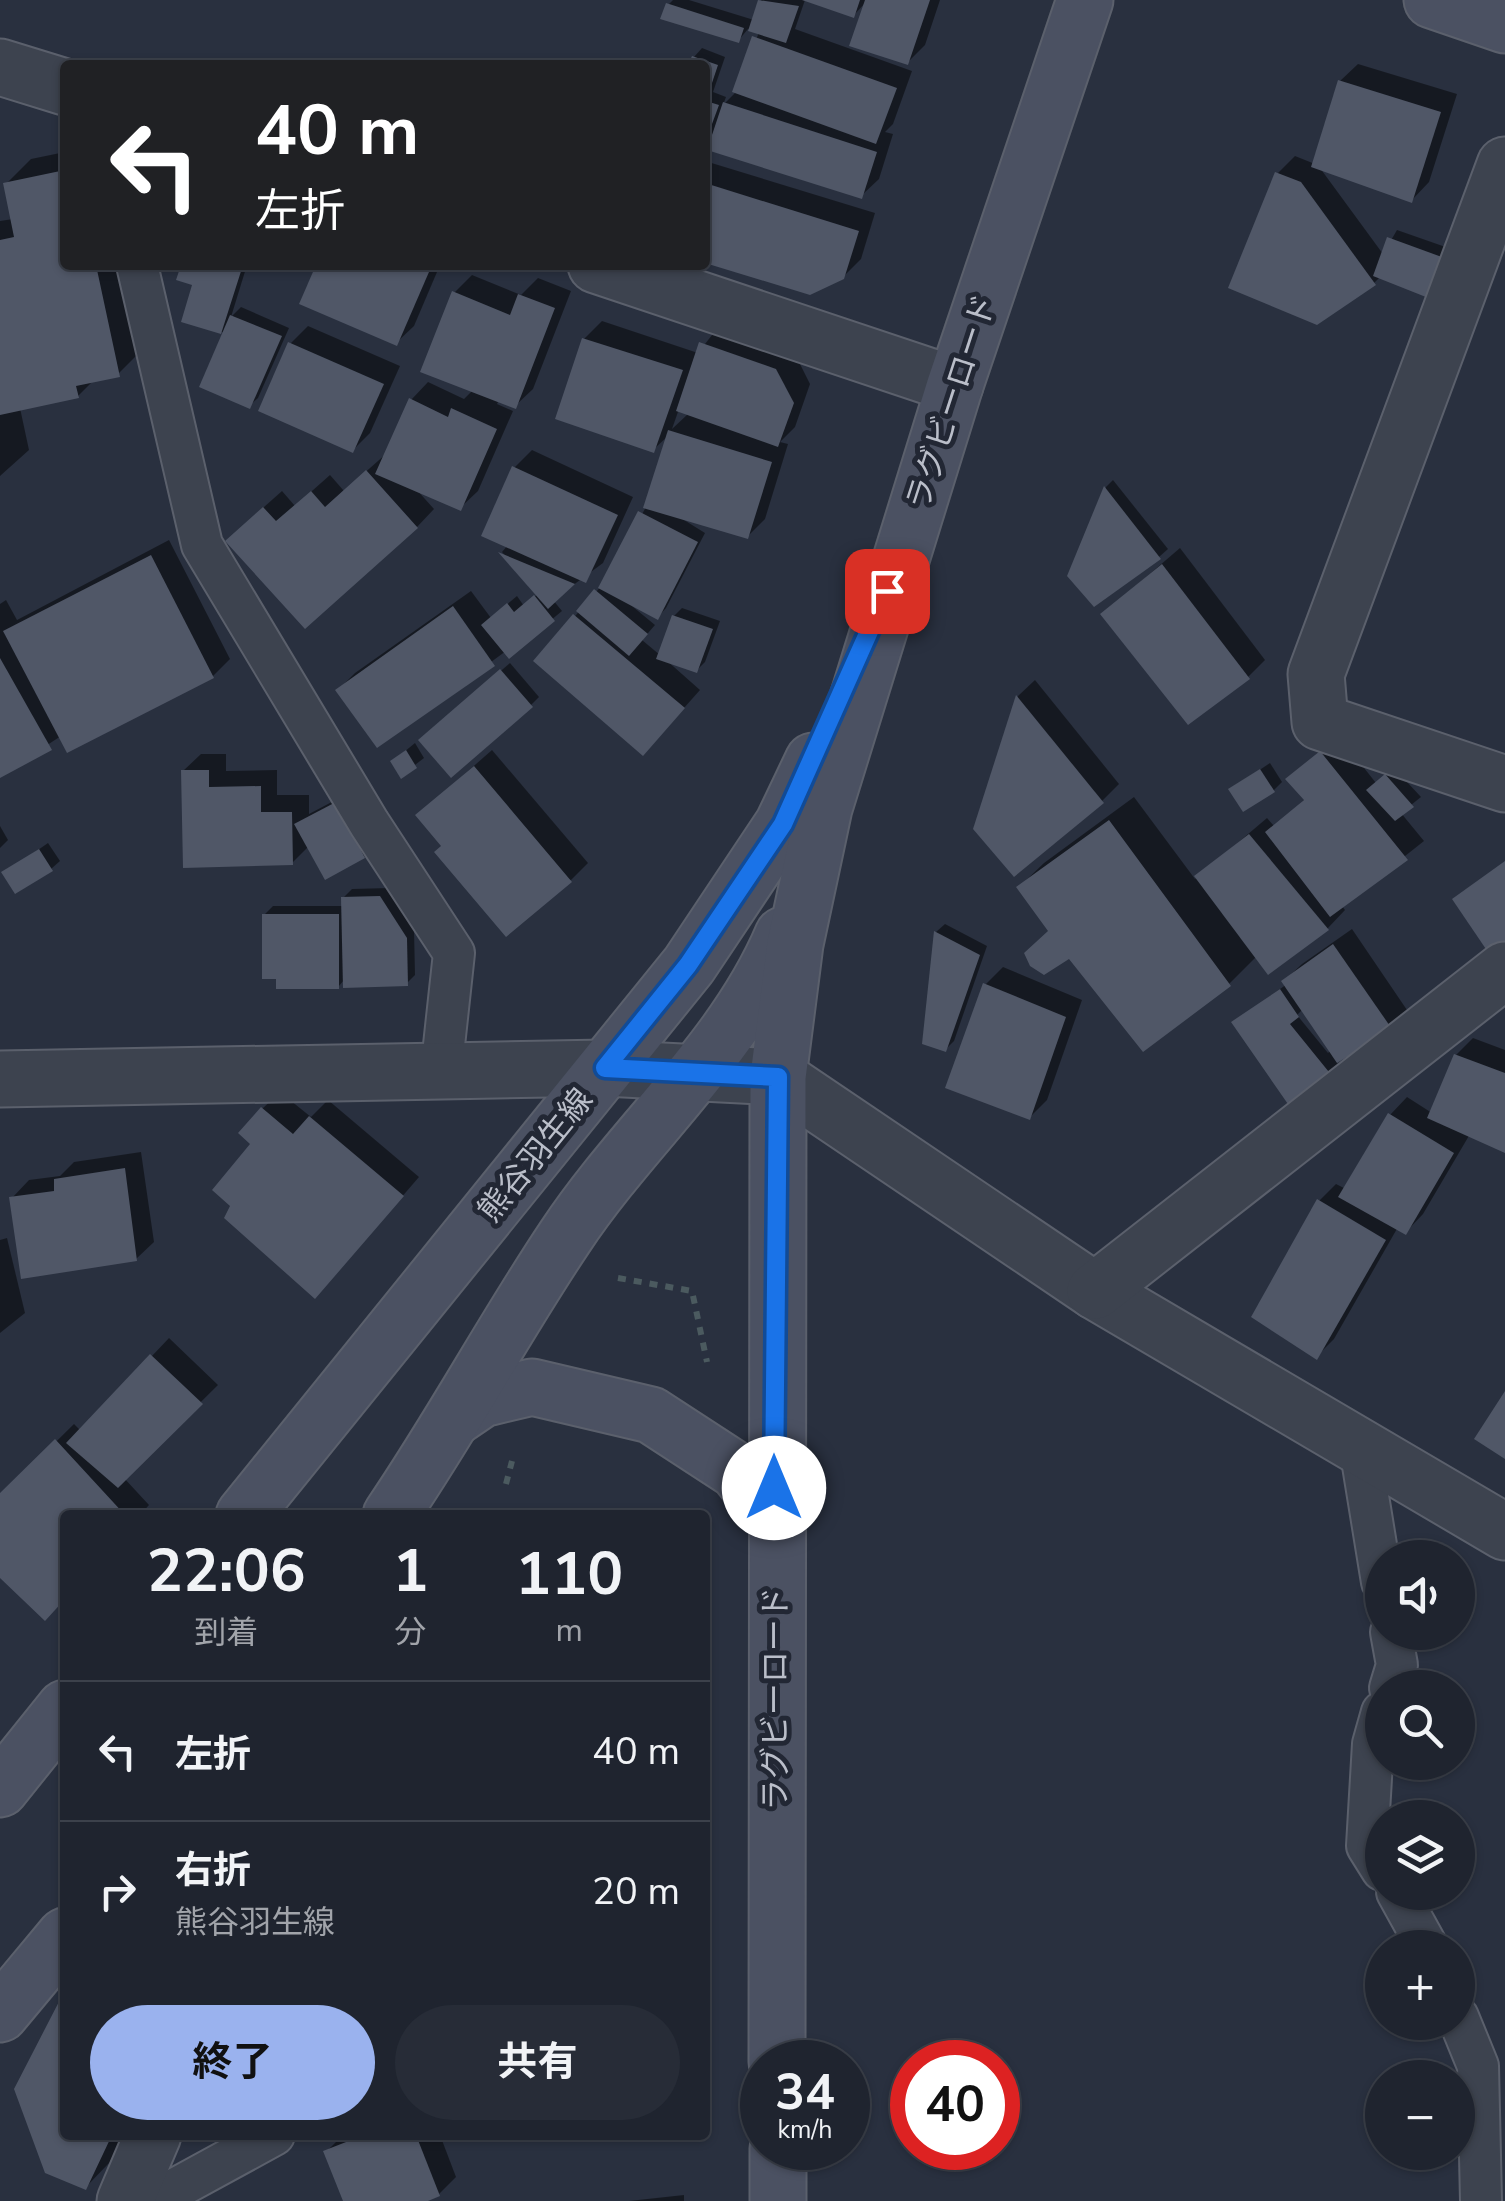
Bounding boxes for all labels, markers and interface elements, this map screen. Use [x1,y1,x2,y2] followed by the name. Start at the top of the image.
[255,83,419,179] text: 40 m
[90,100,220,230] icon: left
[255,181,345,242] text: 左折
[896,289,1007,515] street label: ラグビーロード
[845,549,930,634] pin
[860,564,915,619] icon: arrive
[468,1080,602,1231] street label: 熊谷羽生線
[722,1436,826,1540] position arrow
[147,1530,306,1612] text: 22:06
[392,1530,428,1612] text: 1
[515,1533,623,1615] text: 110
[1365,1540,1475,2170] map controls
[1365,1540,1475,1650] button: sound
[754,1587,797,1811] street label: ラグビーロード
[555,1609,583,1652] text: m
[194,1611,258,1654] text: 到着
[394,1611,426,1654] text: 分
[1365,1670,1475,1780] button: search
[90,1724,145,1779] icon: left
[592,1726,680,1777] text: 40 m
[175,1729,251,1780] text: 左折
[1365,1800,1475,1910] button: layers
[175,1845,251,1896] text: 右折
[90,1864,145,1919] icon: right
[592,1866,680,1917] text: 20 m
[175,1901,335,1944] text: 熊谷羽生線
[1365,1930,1475,2040] button: +
[90,2005,375,2120] button: 終了
[395,2005,680,2120] button: 共有
[890,2040,1020,2170] speed limit sign: 40
[775,2058,835,2127] text: 34
[1365,2060,1475,2170] button: −
[777,2113,833,2147] text: km/h

